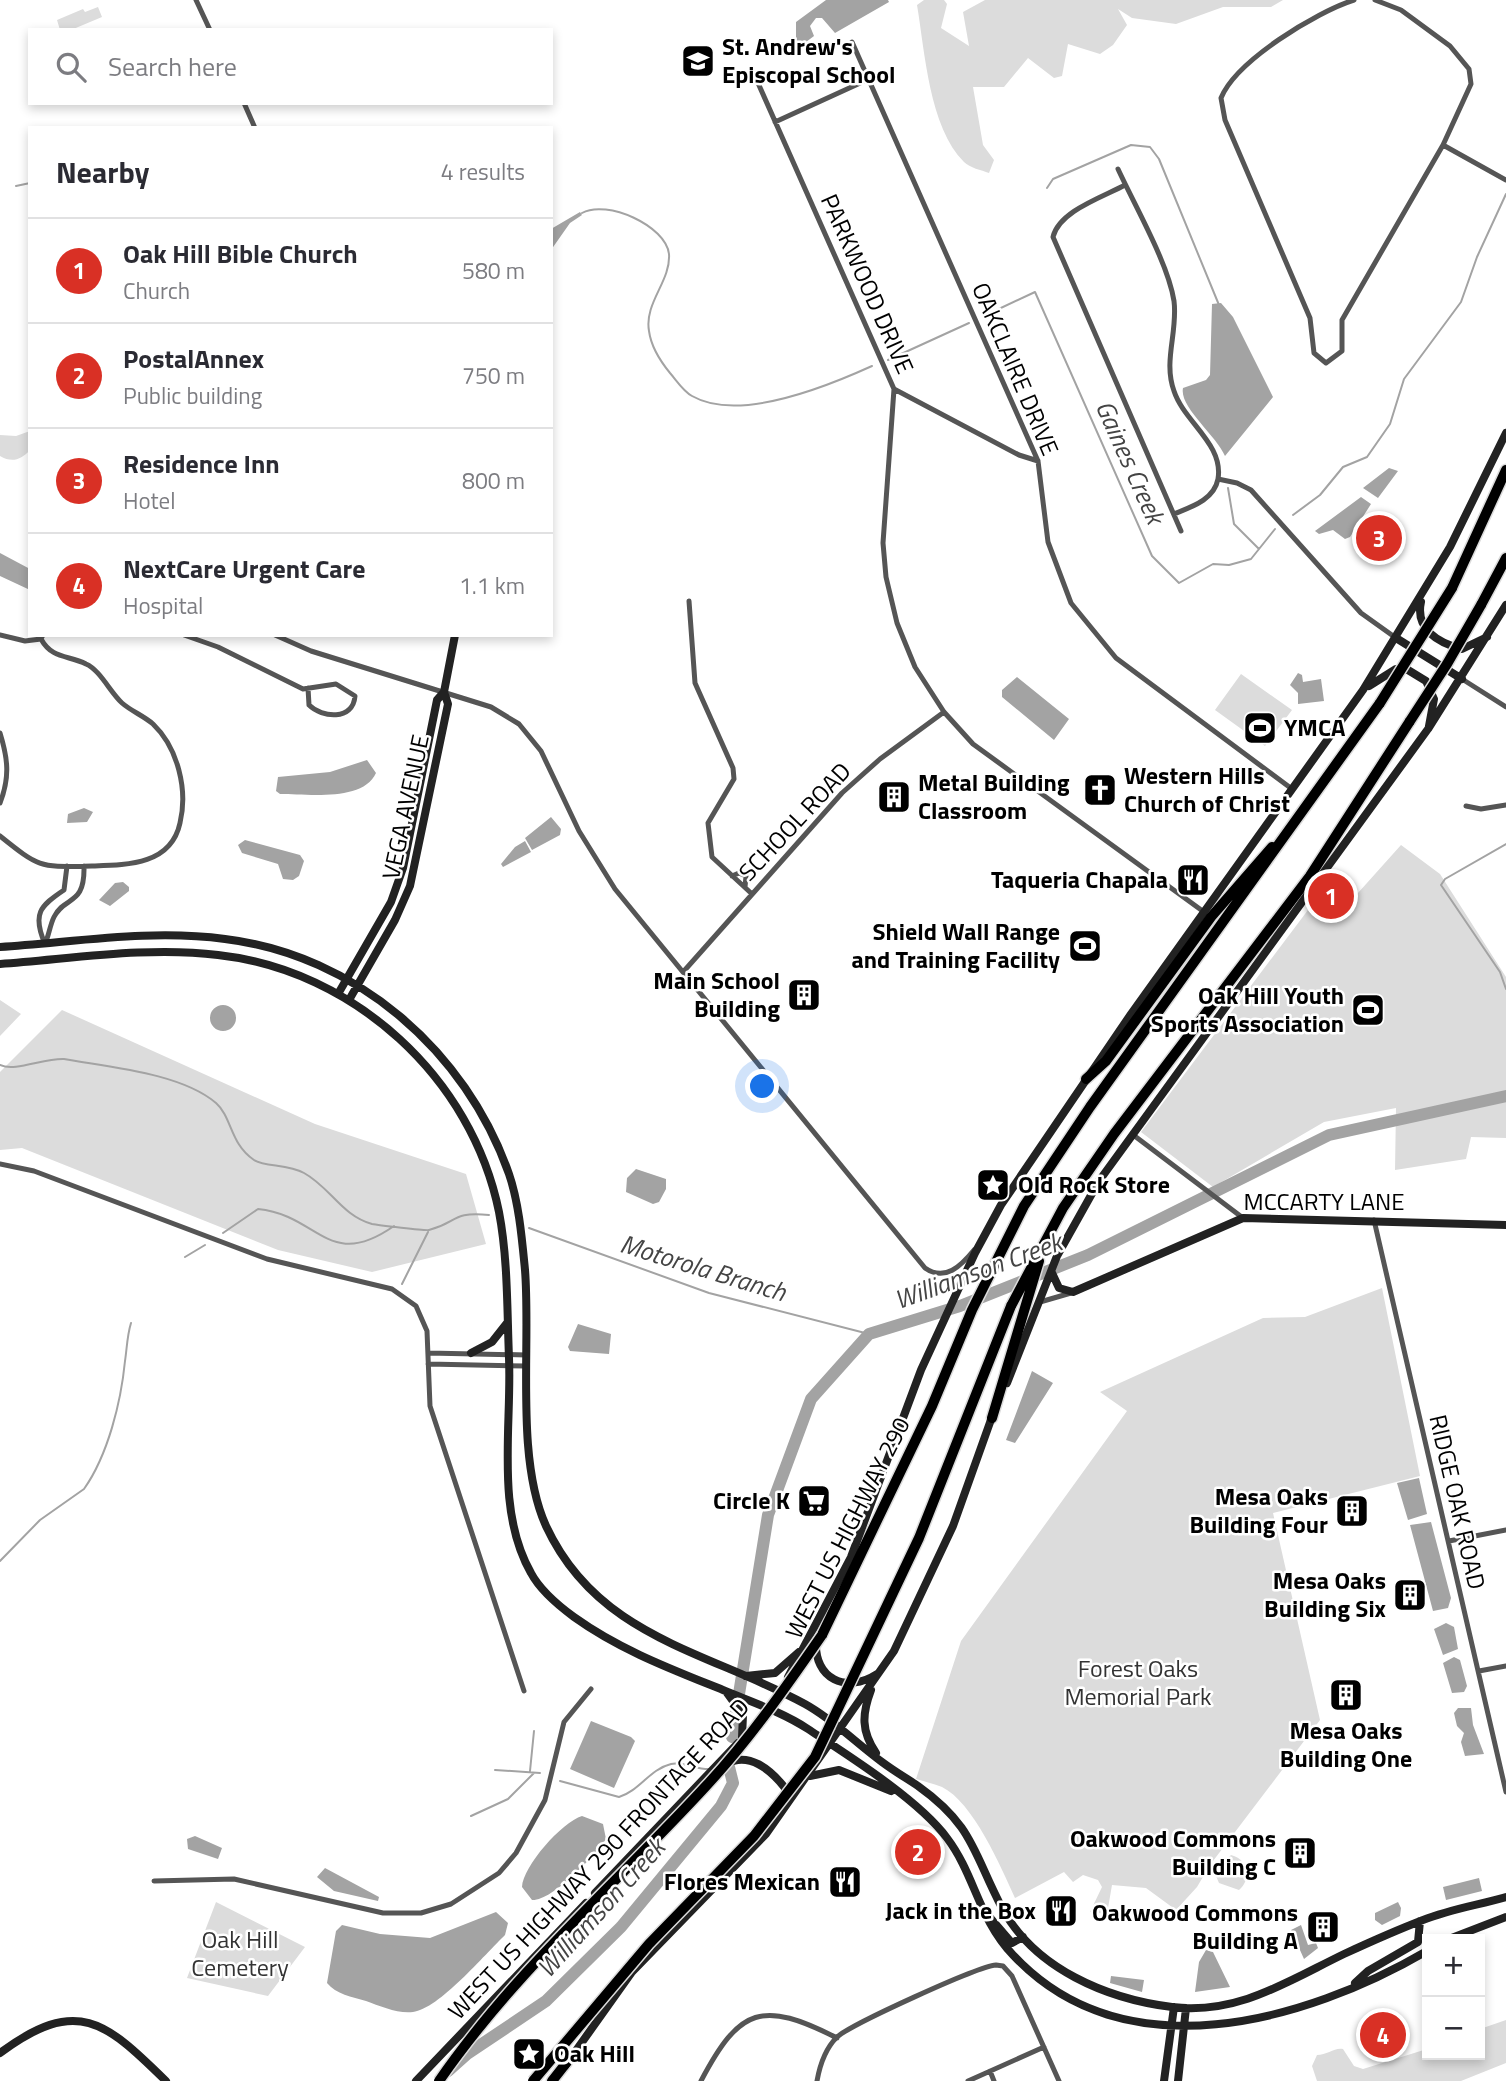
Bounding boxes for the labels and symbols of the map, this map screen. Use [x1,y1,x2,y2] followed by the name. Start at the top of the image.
[722,28,895,92] place label: St. Andrew's Episcopal School
[679,42,717,80] school or university icon: St. Andrew's Episcopal School
[812,188,924,379] street label: PARKWOOD DRIVE
[963,277,1069,461] street label: OAKCLAIRE DRIVE
[1086,394,1176,533] water label: Gaines Creek
[1356,512,1402,564] pin: 3
[1241,709,1279,747] sports icon: YMCA
[1284,709,1346,745] place label: YMCA
[372,731,438,883] street label: VEGA AVENUE
[730,754,859,889] street label: SCHOOL ROAD
[1124,757,1290,821] place label: Western Hills Church of Christ
[918,764,1070,828] place label: Metal Building Classroom
[1081,771,1119,809] church icon: Western Hills Church of Christ
[875,778,913,816] building icon: Metal Building Classroom
[991,861,1168,897] place label: Taqueria Chapala
[1174,861,1212,899] restaurant icon: Taqueria Chapala
[1308,870,1354,922] pin: 1
[852,913,1060,977] place label: Shield Wall Range and Training Facility
[1066,927,1104,965] sports icon: Shield Wall Range and Training Facility
[653,962,780,1026] place label: Main School Building
[785,976,823,1014] building icon: Main School Building
[1151,977,1344,1041] place label: Oak Hill Youth Sports Association
[1349,991,1387,1029] sports icon: Oak Hill Youth Sports Association
[745,1069,779,1103] your location
[974,1166,1012,1204] place icon: Old Rock Store
[1018,1166,1170,1202] place label: Old Rock Store
[1243,1183,1405,1219] street label: MCCARTY LANE
[889,1221,1070,1319] water label: Williamson Creek
[616,1224,792,1312] water label: Motorola Branch
[776,1410,919,1645] street label: WEST US HIGHWAY 290
[1420,1411,1496,1593] street label: RIDGE OAK ROAD
[1189,1478,1328,1542] place label: Mesa Oaks Building Four
[713,1482,790,1518] place label: Circle K
[795,1482,833,1520] supermarket icon: Circle K
[1333,1492,1371,1530] building icon: Mesa Oaks Building Four
[1264,1562,1387,1626] place label: Mesa Oaks Building Six
[1391,1576,1429,1614] building icon: Mesa Oaks Building Six
[1064,1650,1212,1714] park label: Forest Oaks Memorial Park
[1327,1676,1365,1714] building icon: Mesa Oaks Building One
[439,1689,757,2027] street label: WEST US HIGHWAY 290 FRONTAGE ROAD
[1280,1712,1412,1776] place label: Mesa Oaks Building One
[1070,1820,1276,1884] place label: Oakwood Commons Building C
[895,1826,941,1878] pin: 2
[527,1827,676,1986] water label: Williamson Creek
[1281,1834,1319,1872] building icon: Oakwood Commons Building C
[664,1863,820,1899] place label: Flores Mexican
[826,1863,864,1901] restaurant icon: Flores Mexican
[885,1892,1037,1928] place label: Jack in the Box
[1042,1892,1080,1930] restaurant icon: Jack in the Box
[1092,1894,1299,1958] place label: Oakwood Commons Building A
[1304,1908,1342,1946] building icon: Oakwood Commons Building A
[191,1921,289,1985] park label: Oak Hill Cemetery
[1360,2009,1406,2061] pin: 4
[510,2035,548,2073] place icon: Oak Hill
[554,2035,635,2071] place label: Oak Hill

